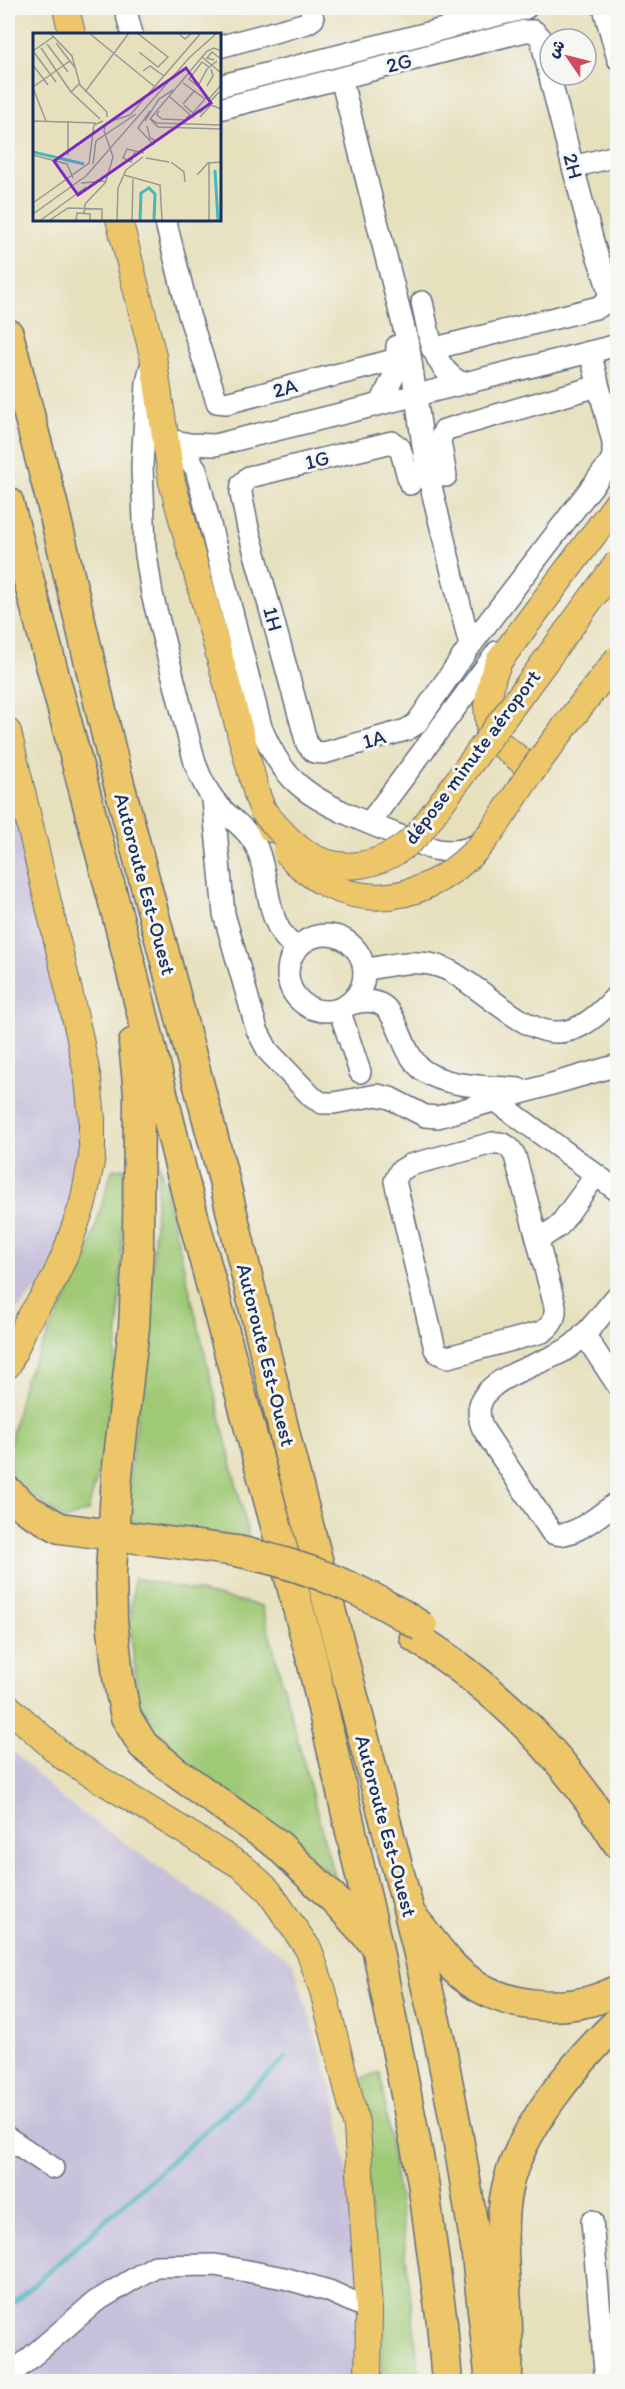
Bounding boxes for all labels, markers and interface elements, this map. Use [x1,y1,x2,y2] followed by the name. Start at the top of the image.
[538,27,598,87] north arrow
[33,33,220,220] inset map
[543,36,569,61] text: ش
[383,47,414,78] street label: 2G
[558,150,589,181] street label: 2H
[270,372,300,403] street label: 2A
[302,444,332,475] street label: 1G
[258,604,289,634] street label: 1H
[398,664,546,849] street label: dépose minute aéroport
[359,723,389,754] street label: 1A
[109,790,182,978] street label: Autoroute Est-Ouest
[232,1261,301,1449] street label: Autoroute Est-Ouest
[350,1732,423,1920] street label: Autoroute Est-Ouest

